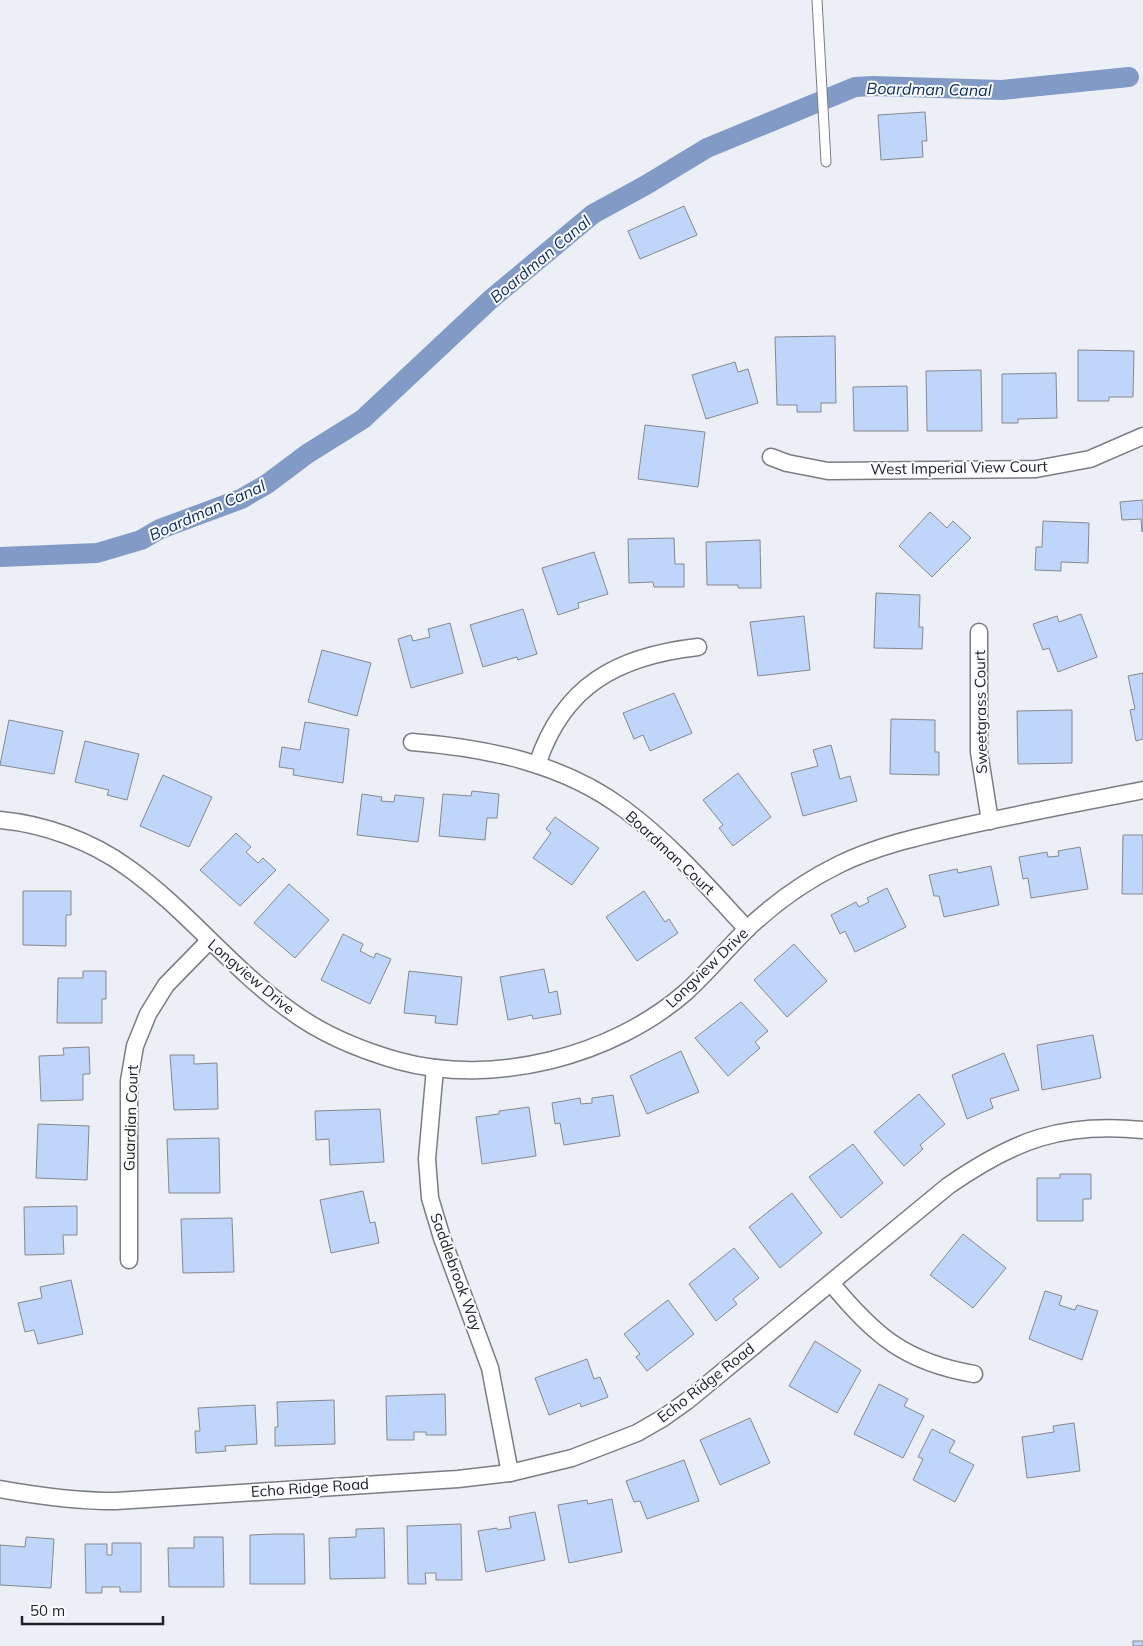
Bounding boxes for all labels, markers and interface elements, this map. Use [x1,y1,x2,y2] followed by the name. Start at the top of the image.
[866,78,992,100] water label: Boardman Canal
[486,211,595,307] water label: Boardman Canal
[870,456,1048,479] street label: West Imperial View Court
[146,475,268,545] water label: Boardman Canal
[970,650,991,774] street label: Sweetgrass Court
[622,806,719,899] street label: Boardman Court
[661,924,752,1012] street label: Longview Drive
[204,935,299,1018] street label: Longview Drive
[119,1065,142,1171] street label: Guardian Court
[426,1210,487,1333] street label: Saddlebrook Way
[653,1339,758,1427] street label: Echo Ridge Road
[250,1474,370,1501] street label: Echo Ridge Road
[22,1594,164,1626] scale bar
[30,1601,65,1620] text: 50 m

